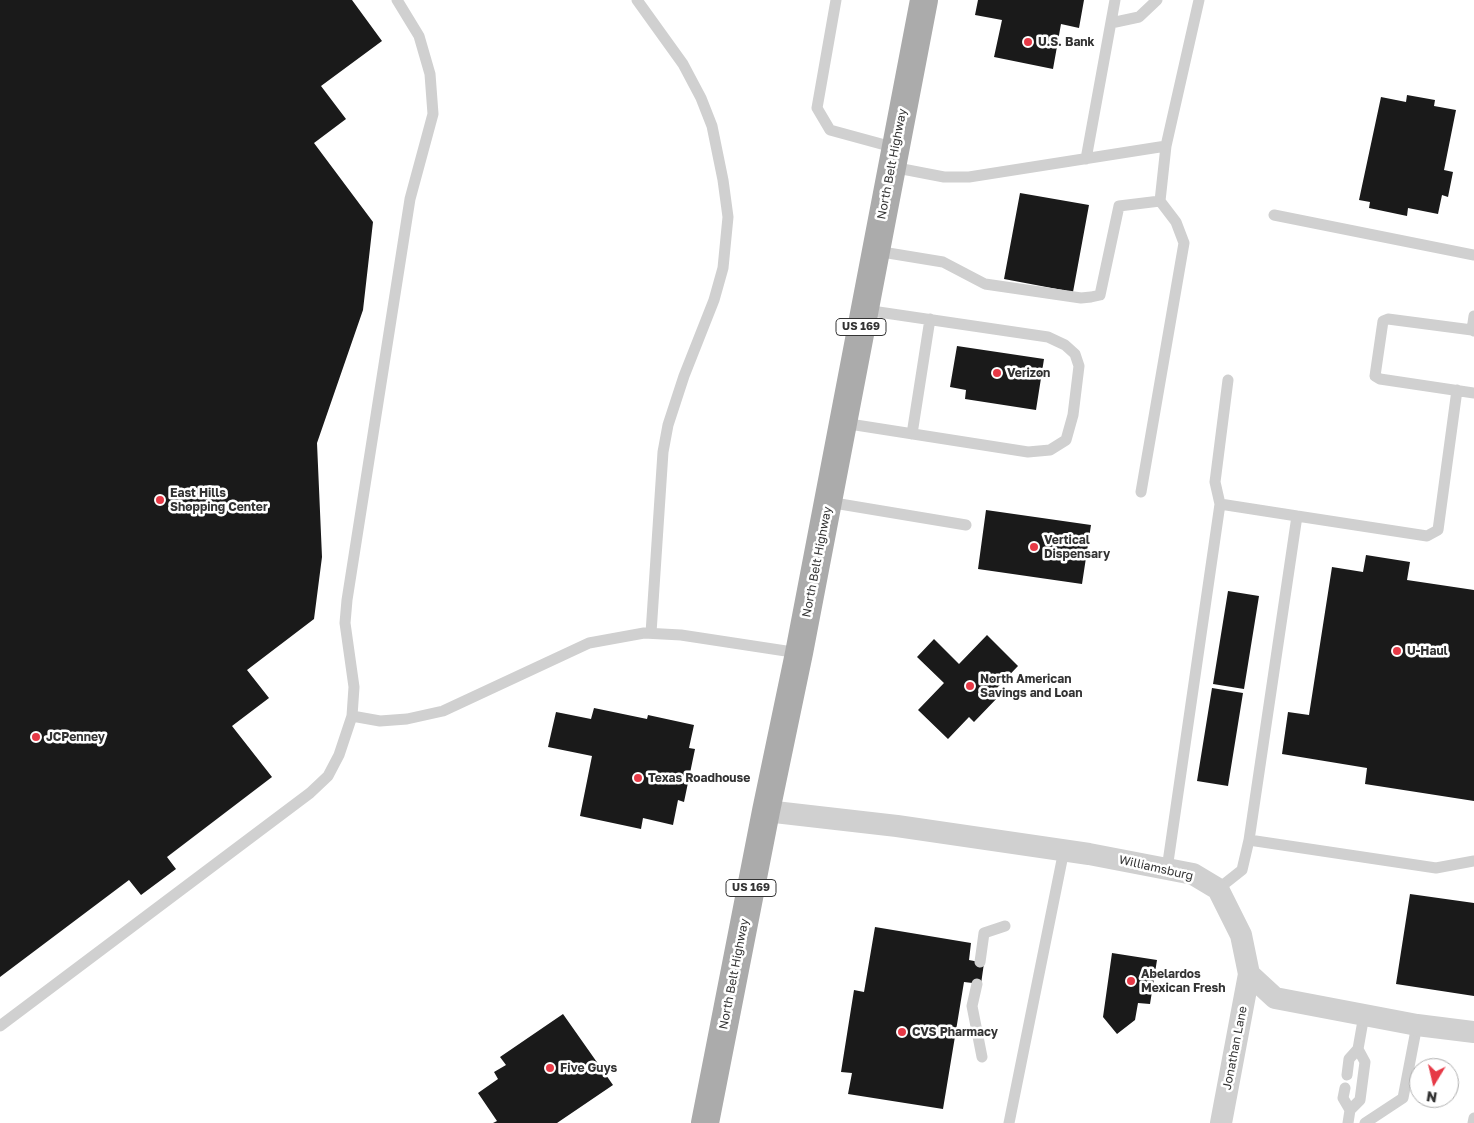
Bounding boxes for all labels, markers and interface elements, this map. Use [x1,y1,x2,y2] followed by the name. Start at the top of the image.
[1038,35,1095,49] place label: U.S. Bank
[1022,36,1034,48] marker: U.S. Bank
[874,107,910,221] street label: North Belt Highway
[836,318,886,336] road number: US 169
[1007,366,1050,380] place label: Verizon
[991,367,1003,379] marker: Verizon
[170,486,268,514] place label: East Hills Shopping Center
[154,494,166,506] marker: East Hills Shopping Center
[799,505,835,619] street label: North Belt Highway
[1044,533,1110,561] place label: Vertical Dispensary
[1028,541,1040,553] marker: Vertical Dispensary
[1407,644,1448,658] place label: U-Haul
[1391,645,1403,657] marker: U-Haul
[980,672,1083,700] place label: North American Savings and Loan
[964,680,976,692] marker: North American Savings and Loan
[46,730,105,744] place label: JCPenney
[30,731,42,743] marker: JCPenney
[648,771,750,785] place label: Texas Roadhouse
[632,772,644,784] marker: Texas Roadhouse
[1117,852,1195,884] street label: Williamsburg
[726,880,776,896] road number: US 169
[716,917,752,1031] street label: North Belt Highway
[1141,967,1226,995] place label: Abelardos Mexican Fresh
[1125,975,1137,987] marker: Abelardos Mexican Fresh
[1220,1005,1250,1091] street label: Jonathan Lane
[912,1025,998,1039] place label: CVS Pharmacy
[896,1026,908,1038] marker: CVS Pharmacy
[1409,1058,1459,1108] north arrow
[560,1061,617,1075] place label: Five Guys
[544,1062,556,1074] marker: Five Guys
[1425,1088,1438,1107] text: N

